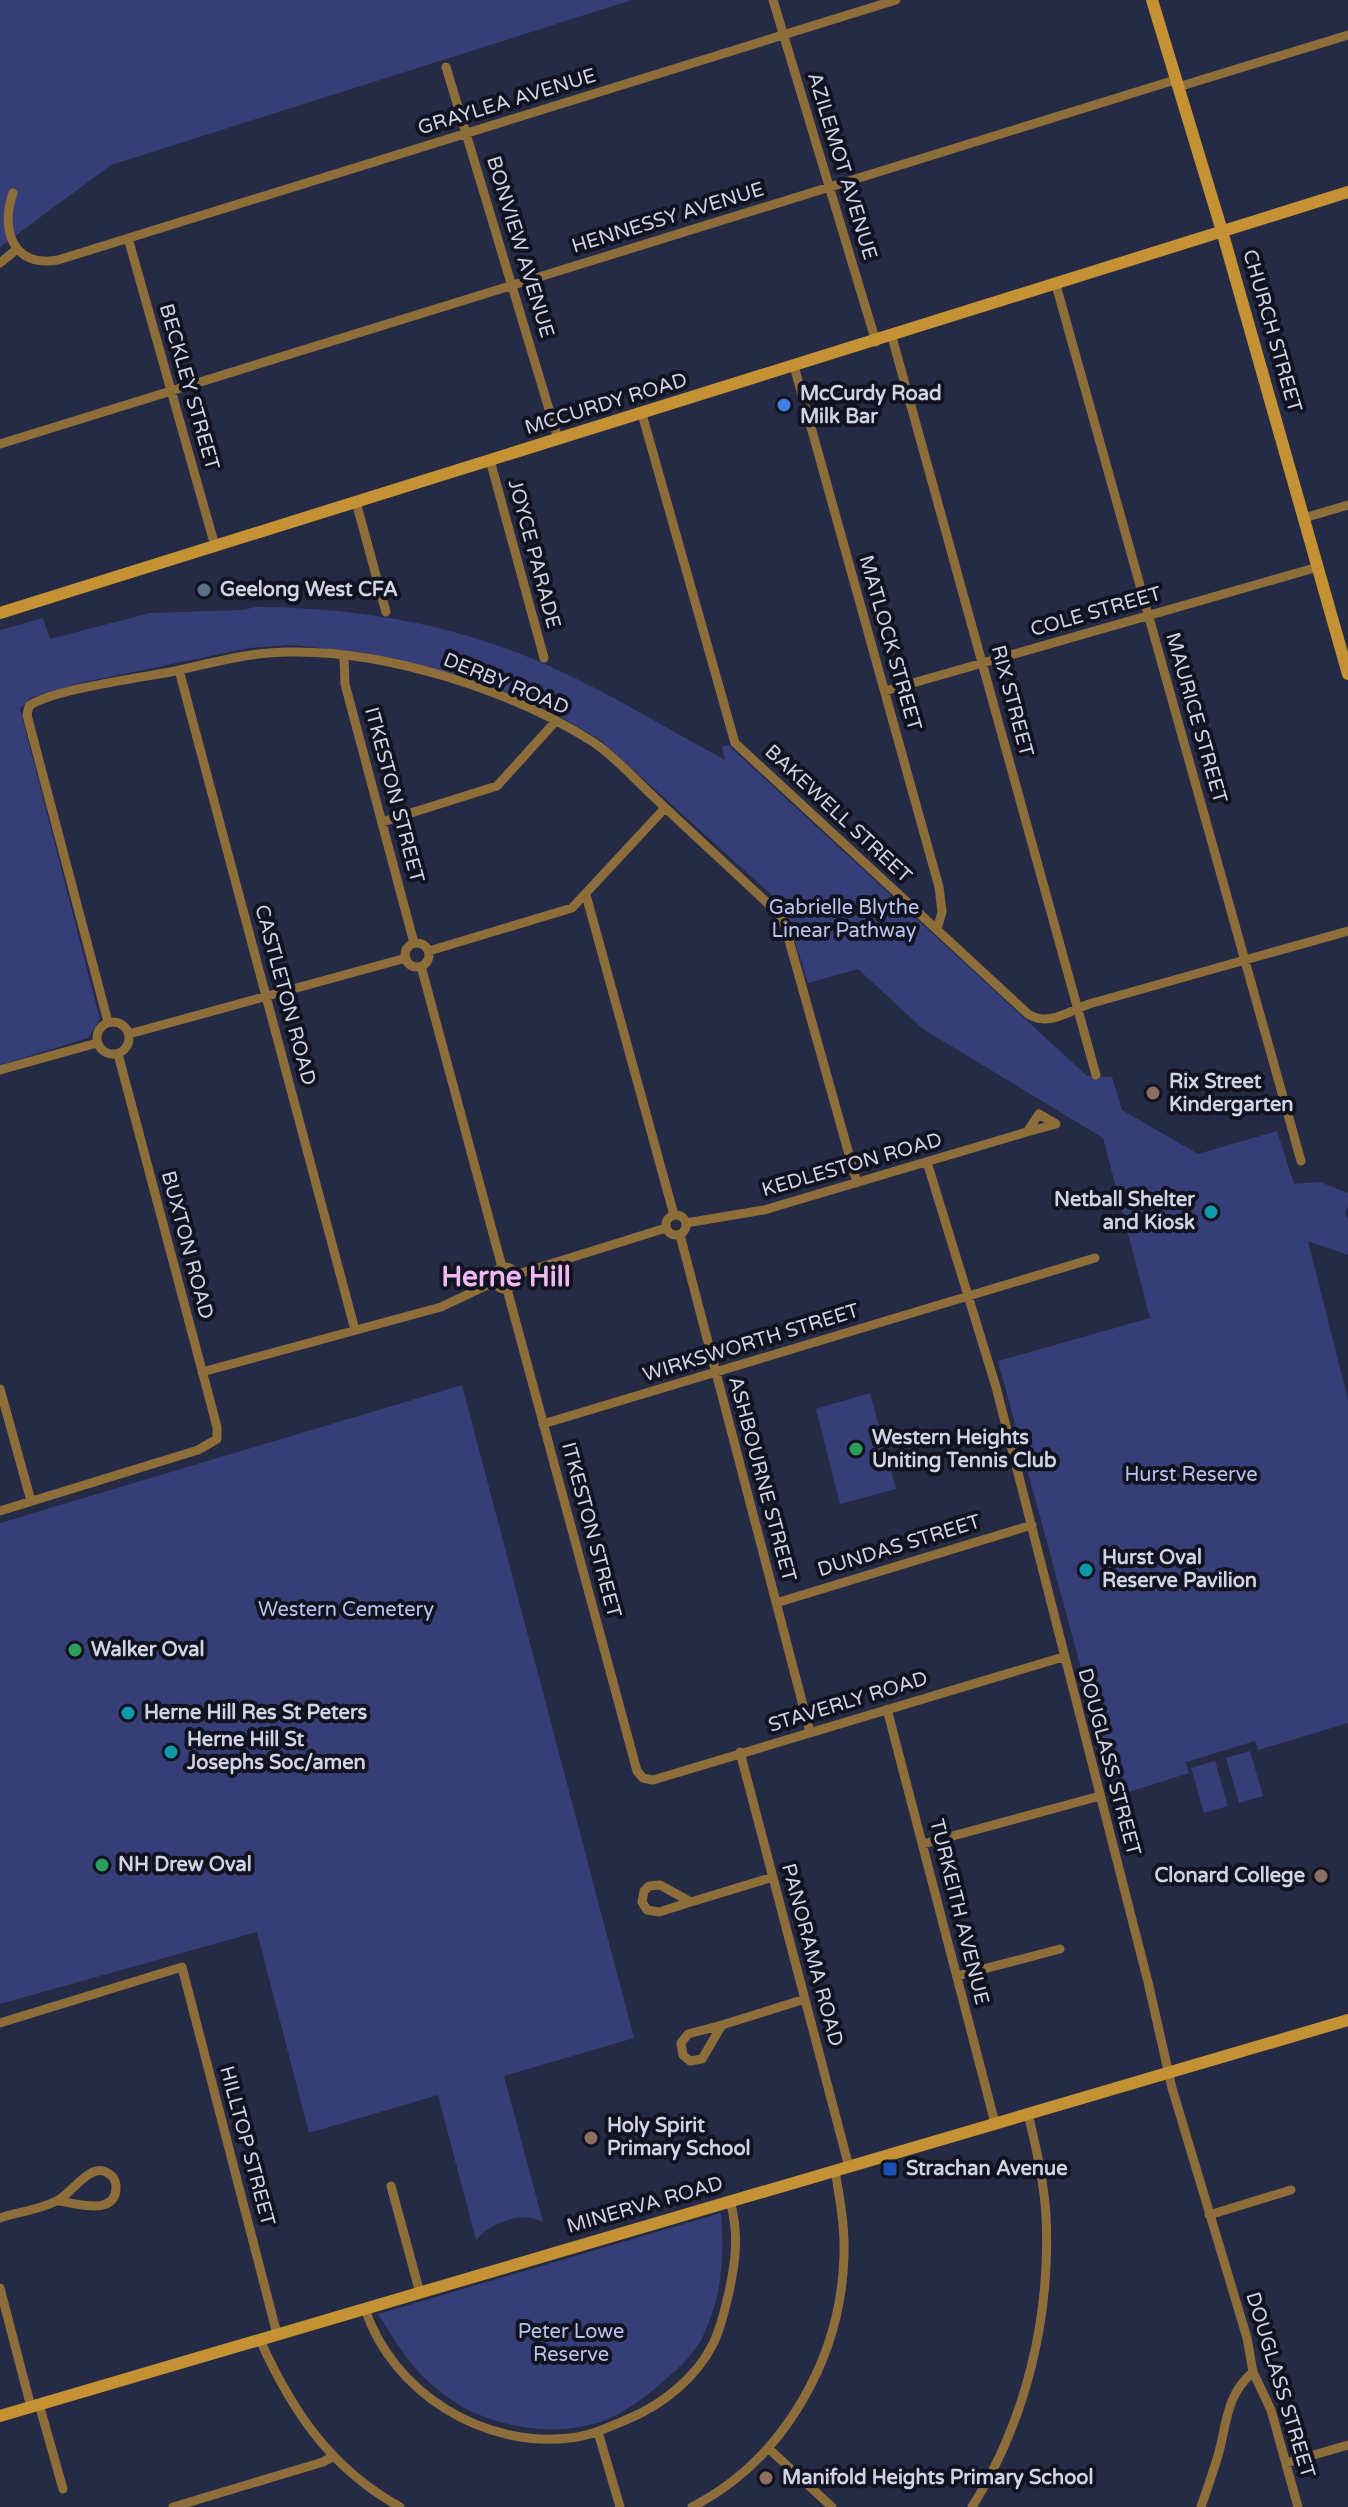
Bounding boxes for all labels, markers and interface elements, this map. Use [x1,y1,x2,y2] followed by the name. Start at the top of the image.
[415,63,599,141] street label: GRAYLEA AVENUE
[802,69,882,263] street label: AZILEMOT AVENUE
[481,153,559,341] street label: BONVIEW AVENUE
[569,177,767,259] street label: HENNESSY AVENUE
[1237,247,1307,415] street label: CHURCH STREET
[154,301,224,473] street label: BECKLEY STREET
[522,368,690,440] street label: MCCURDY ROAD
[800,382,942,429] place label: McCurdy Road Milk Bar
[775,396,793,414] marker: McCurdy Road Milk Bar
[503,477,565,631] street label: JOYCE PARADE
[854,553,926,733] street label: MATLOCK STREET
[220,578,398,602] place label: Geelong West CFA
[195,581,213,599] marker: Geelong West CFA
[1028,582,1164,642] street label: COLE STREET
[1160,630,1232,806] street label: MAURICE STREET
[986,643,1038,759] street label: RIX STREET
[440,648,572,720] street label: DERBY ROAD
[359,705,429,885] street label: ITKESTON STREET
[760,740,916,888] street label: BAKEWELL STREET
[769,896,919,943] park label: Gabrielle Blythe Linear Pathway
[249,902,321,1088] street label: CASTLETON ROAD
[1169,1070,1293,1117] place label: Rix Street Kindergarten
[1144,1084,1162,1102] marker: Rix Street Kindergarten
[759,1128,945,1202] street label: KEDLESTON ROAD
[156,1168,218,1322] street label: BUXTON ROAD
[1054,1188,1195,1235] place label: Netball Shelter and Kiosk
[1202,1203,1220,1221] marker: Netball Shelter and Kiosk
[441,1260,571,1294] district label: Herne Hill
[640,1299,862,1387] street label: WIRKSWORTH STREET
[723,1374,801,1584] street label: ASHBOURNE STREET
[872,1426,1057,1473] place label: Western Heights Uniting Tennis Club
[556,1440,626,1620] street label: ITKESTON STREET
[847,1440,865,1458] marker: Western Heights Uniting Tennis Club
[1125,1463,1257,1487] park label: Hurst Reserve
[815,1510,983,1582] street label: DUNDAS STREET
[1102,1546,1257,1593] place label: Hurst Oval Reserve Pavilion
[1077,1561,1095,1579] marker: Hurst Oval Reserve Pavilion
[258,1598,434,1622] park label: Western Cemetery
[91,1638,204,1662] place label: Walker Oval
[66,1641,84,1659] marker: Walker Oval
[765,1666,931,1738] street label: STAVERLY ROAD
[1072,1666,1146,1858] street label: DOUGLASS STREET
[144,1701,368,1725] place label: Herne Hill Res St Peters
[119,1704,137,1722] marker: Herne Hill Res St Peters
[186,1728,366,1775] place label: Herne Hill St Josephs Soc/amen
[162,1743,180,1761] marker: Herne Hill St Josephs Soc/amen
[924,1817,994,2007] street label: TURKEITH AVENUE
[118,1853,252,1877] place label: NH Drew Oval
[93,1856,111,1874] marker: NH Drew Oval
[776,1861,848,2049] street label: PANORAMA ROAD
[1154,1864,1305,1888] place label: Clonard College
[1312,1867,1330,1885] marker: Clonard College
[214,2063,280,2229] street label: HILLTOP STREET
[607,2114,751,2161] place label: Holy Spirit Primary School
[582,2129,600,2147] marker: Holy Spirit Primary School
[906,2157,1067,2181] place label: Strachan Avenue
[881,2160,899,2178] marker: Strachan Avenue
[564,2171,726,2239] street label: MINERVA ROAD
[1240,2289,1320,2481] street label: DOUGLASS STREET
[518,2320,624,2367] park label: Peter Lowe Reserve
[782,2466,1093,2490] place label: Manifold Heights Primary School
[757,2469,775,2487] marker: Manifold Heights Primary School

